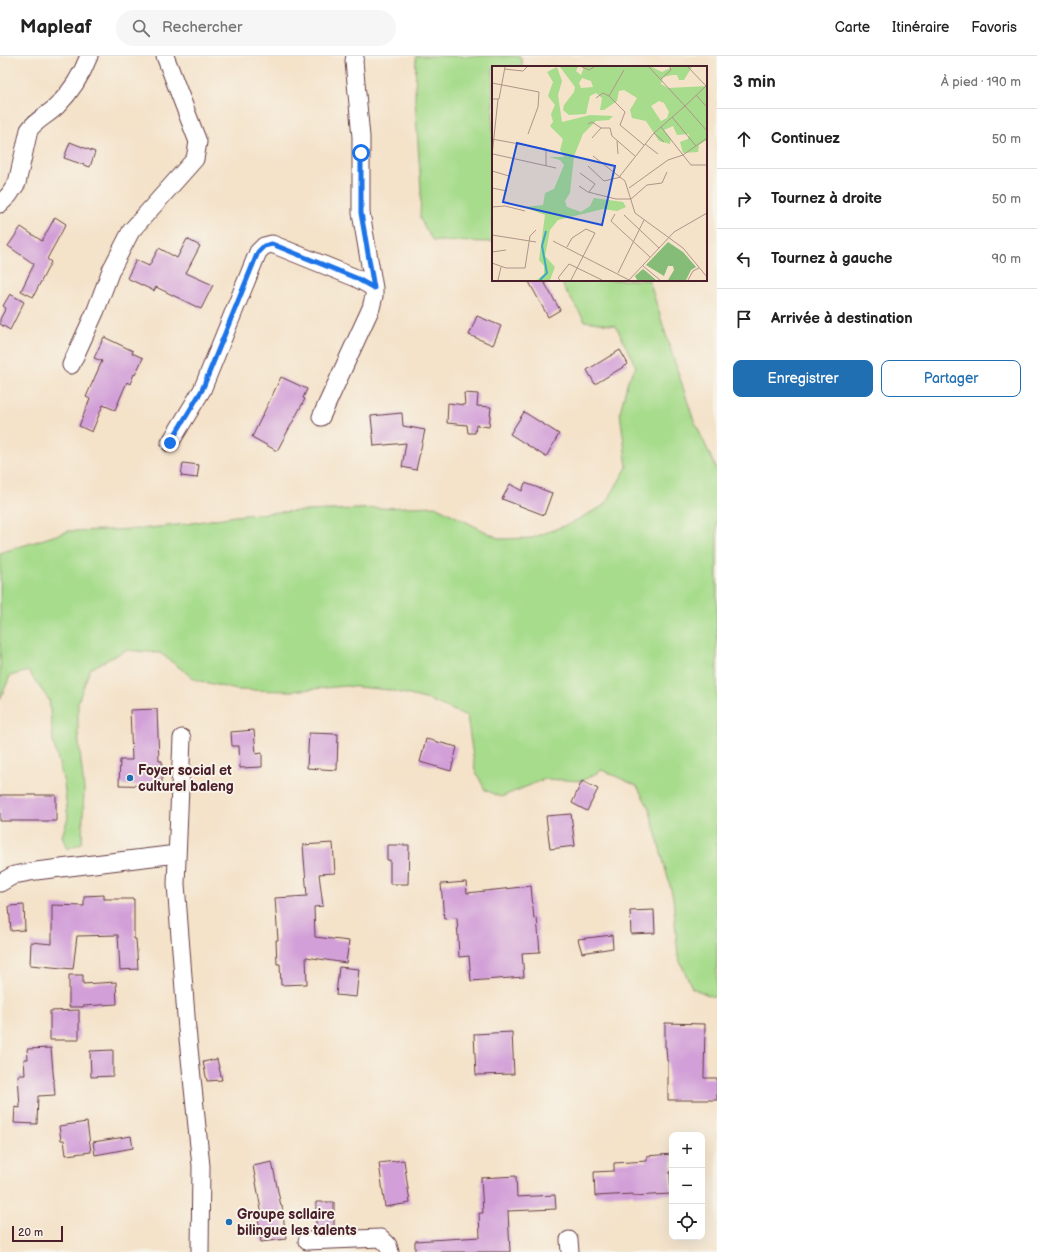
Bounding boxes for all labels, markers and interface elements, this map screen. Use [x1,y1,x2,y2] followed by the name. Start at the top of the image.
[116,10,396,46] search box
[20,16,92,39] text: Mapleaf
[130,17,152,39] icon: search
[162,18,242,37] text: Rechercher
[835,19,870,36] text: Carte
[892,19,949,36] text: Itinéraire
[971,19,1017,36] text: Favoris
[492,66,707,281] inset map
[733,72,776,92] text: 3 min
[941,74,1021,90] text: À pied · 190 m
[733,128,755,150] icon: ahead
[771,129,840,148] text: Continuez
[992,131,1021,147] text: 50 m
[352,144,370,162] route start
[733,188,755,210] icon: right
[771,189,882,208] text: Tournez à droite
[992,191,1021,207] text: 50 m
[733,248,755,270] icon: left
[771,249,892,268] text: Tournez à gauche
[992,251,1021,267] text: 90 m
[733,308,755,330] icon: arrive
[771,309,913,328] text: Arrivée à destination
[733,360,873,397] button: Enregistrer
[881,360,1021,397] button: Partager
[161,434,179,452] route end
[138,762,234,795] place label: Foyer social et culturel baleng
[125,773,135,783] marker: Foyer social et culturel baleng
[669,1132,705,1240] map controls
[669,1132,705,1168] button: +
[669,1168,705,1204] button: −
[669,1204,705,1240] button: locate
[237,1206,357,1239] place label: Groupe scllaire bilingue les talents
[224,1217,234,1227] marker: Groupe scllaire bilingue les talents
[12,1224,63,1243] scale bar
[18,1226,43,1239] text: 20 m

